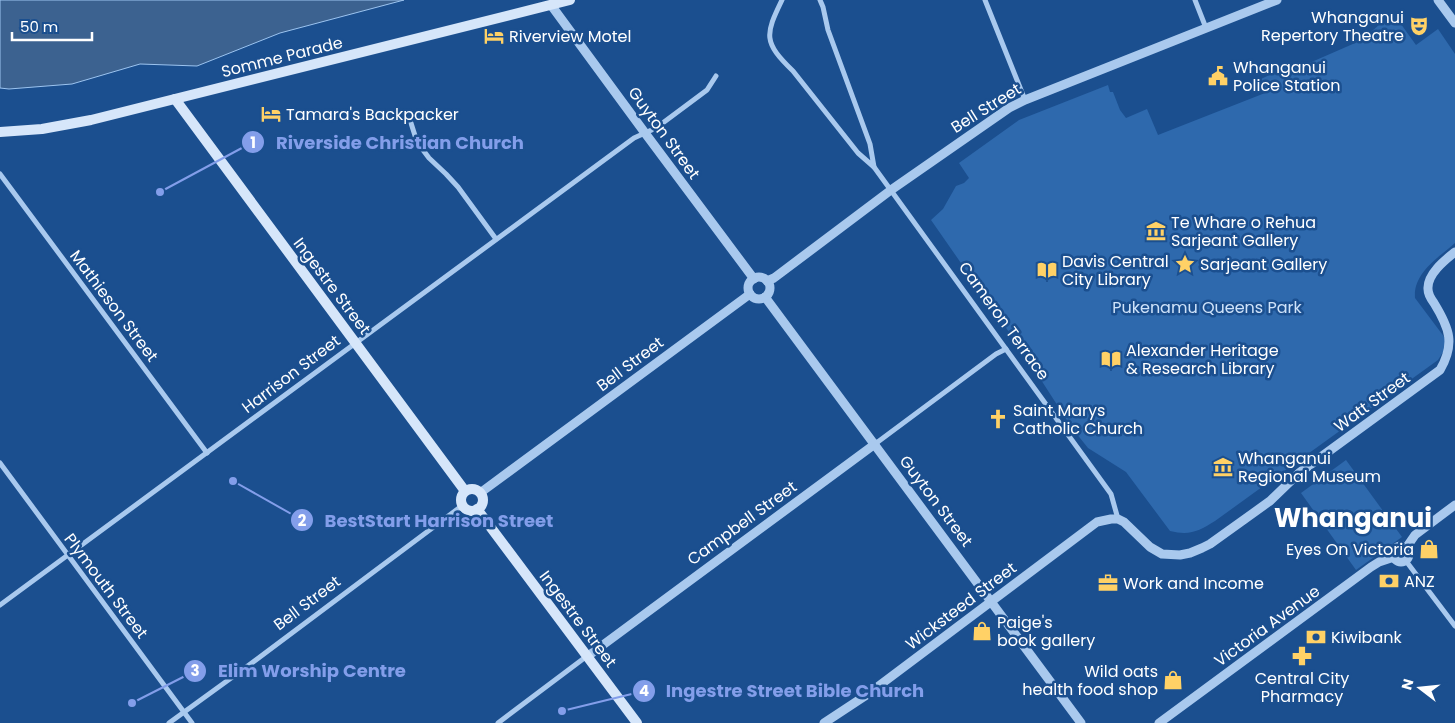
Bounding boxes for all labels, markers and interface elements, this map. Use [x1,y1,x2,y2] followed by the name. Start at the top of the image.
[1261,6,1404,47] place label: Whanganui Repertory Theatre
[12,10,92,42] scale bar
[1408,15,1430,37] theatre icon: Whanganui Repertory Theatre
[20,16,58,37] text: 50 m
[483,25,505,47] hotel icon: Riverview Motel
[509,25,631,48] place label: Riverview Motel
[219,31,345,83] street label: Somme Parade
[1233,56,1341,97] place label: Whanganui Police Station
[1207,65,1229,87] public building icon: Whanganui Police Station
[947,77,1026,139] street label: Bell Street
[623,82,705,184] street label: Guyton Street
[260,103,282,125] hotel icon: Tamara's Backpacker
[286,103,459,126] place label: Tamara's Backpacker
[241,126,534,159] callout: Riverside Christian Church
[276,130,524,155] text: Riverside Christian Church
[250,132,256,153] text: 1
[1171,211,1316,252] place label: Te Whare o Rehua Sarjeant Gallery
[1145,220,1167,242] museum icon: Te Whare o Rehua Sarjeant Gallery
[288,233,376,339] street label: Ingestre Street
[64,245,164,367] street label: Mathieson Street
[1062,250,1169,291] place label: Davis Central City Library
[1174,253,1196,275] place icon: Sarjeant Gallery
[1200,253,1327,276] place label: Sarjeant Gallery
[953,257,1055,385] street label: Cameron Terrace
[1036,259,1058,281] library icon: Davis Central City Library
[1112,296,1303,319] park label: Pukenamu Queens Park
[237,329,345,419] street label: Harrison Street
[592,331,668,397] street label: Bell Street
[1126,339,1279,380] place label: Alexander Heritage & Research Library
[1100,348,1122,370] library icon: Alexander Heritage & Research Library
[1329,366,1415,438] street label: Watt Street
[1013,399,1143,440] place label: Saint Marys Catholic Church
[987,408,1009,430] church icon: Saint Marys Catholic Church
[1238,447,1381,488] place label: Whanganui Regional Museum
[894,451,978,552] street label: Guyton Street
[1212,456,1234,478] museum icon: Whanganui Regional Museum
[683,475,802,571] street label: Campbell Street
[1274,500,1432,536] district label: Whanganui
[290,504,564,537] callout: BestStart Harrison Street
[325,508,553,533] text: BestStart Harrison Street
[298,510,307,531] text: 2
[59,529,153,644] street label: Plymouth Street
[1286,538,1414,561] place label: Eyes On Victoria
[1418,538,1440,560] shop icon: Eyes On Victoria
[901,557,1021,655] street label: Wicksteed Street
[534,566,622,672] street label: Ingestre Street
[269,570,345,636] street label: Bell Street
[1378,570,1400,592] bank icon: ANZ
[1404,570,1435,593] place label: ANZ
[1097,572,1119,594] office icon: Work and Income
[1123,572,1264,595] place label: Work and Income
[1209,580,1325,672] street label: Victoria Avenue
[997,611,1095,652] place label: Paige's book gallery
[971,620,993,642] shop icon: Paige's book gallery
[1305,626,1327,648] bank icon: Kiwibank
[1331,626,1402,649] place label: Kiwibank
[1291,645,1313,667] pharmacy icon: Central City Pharmacy
[183,654,416,687] callout: Elim Worship Centre
[218,658,406,683] text: Elim Worship Centre
[190,660,200,681] text: 3
[1022,660,1158,701] place label: Wild oats health food shop
[1395,663,1445,713] north arrow
[1255,667,1349,708] place label: Central City Pharmacy
[1162,669,1184,691] shop icon: Wild oats health food shop
[631,674,935,707] callout: Ingestre Street Bible Church
[1396,677,1419,692] text: N
[666,678,924,703] text: Ingestre Street Bible Church
[639,680,649,701] text: 4

